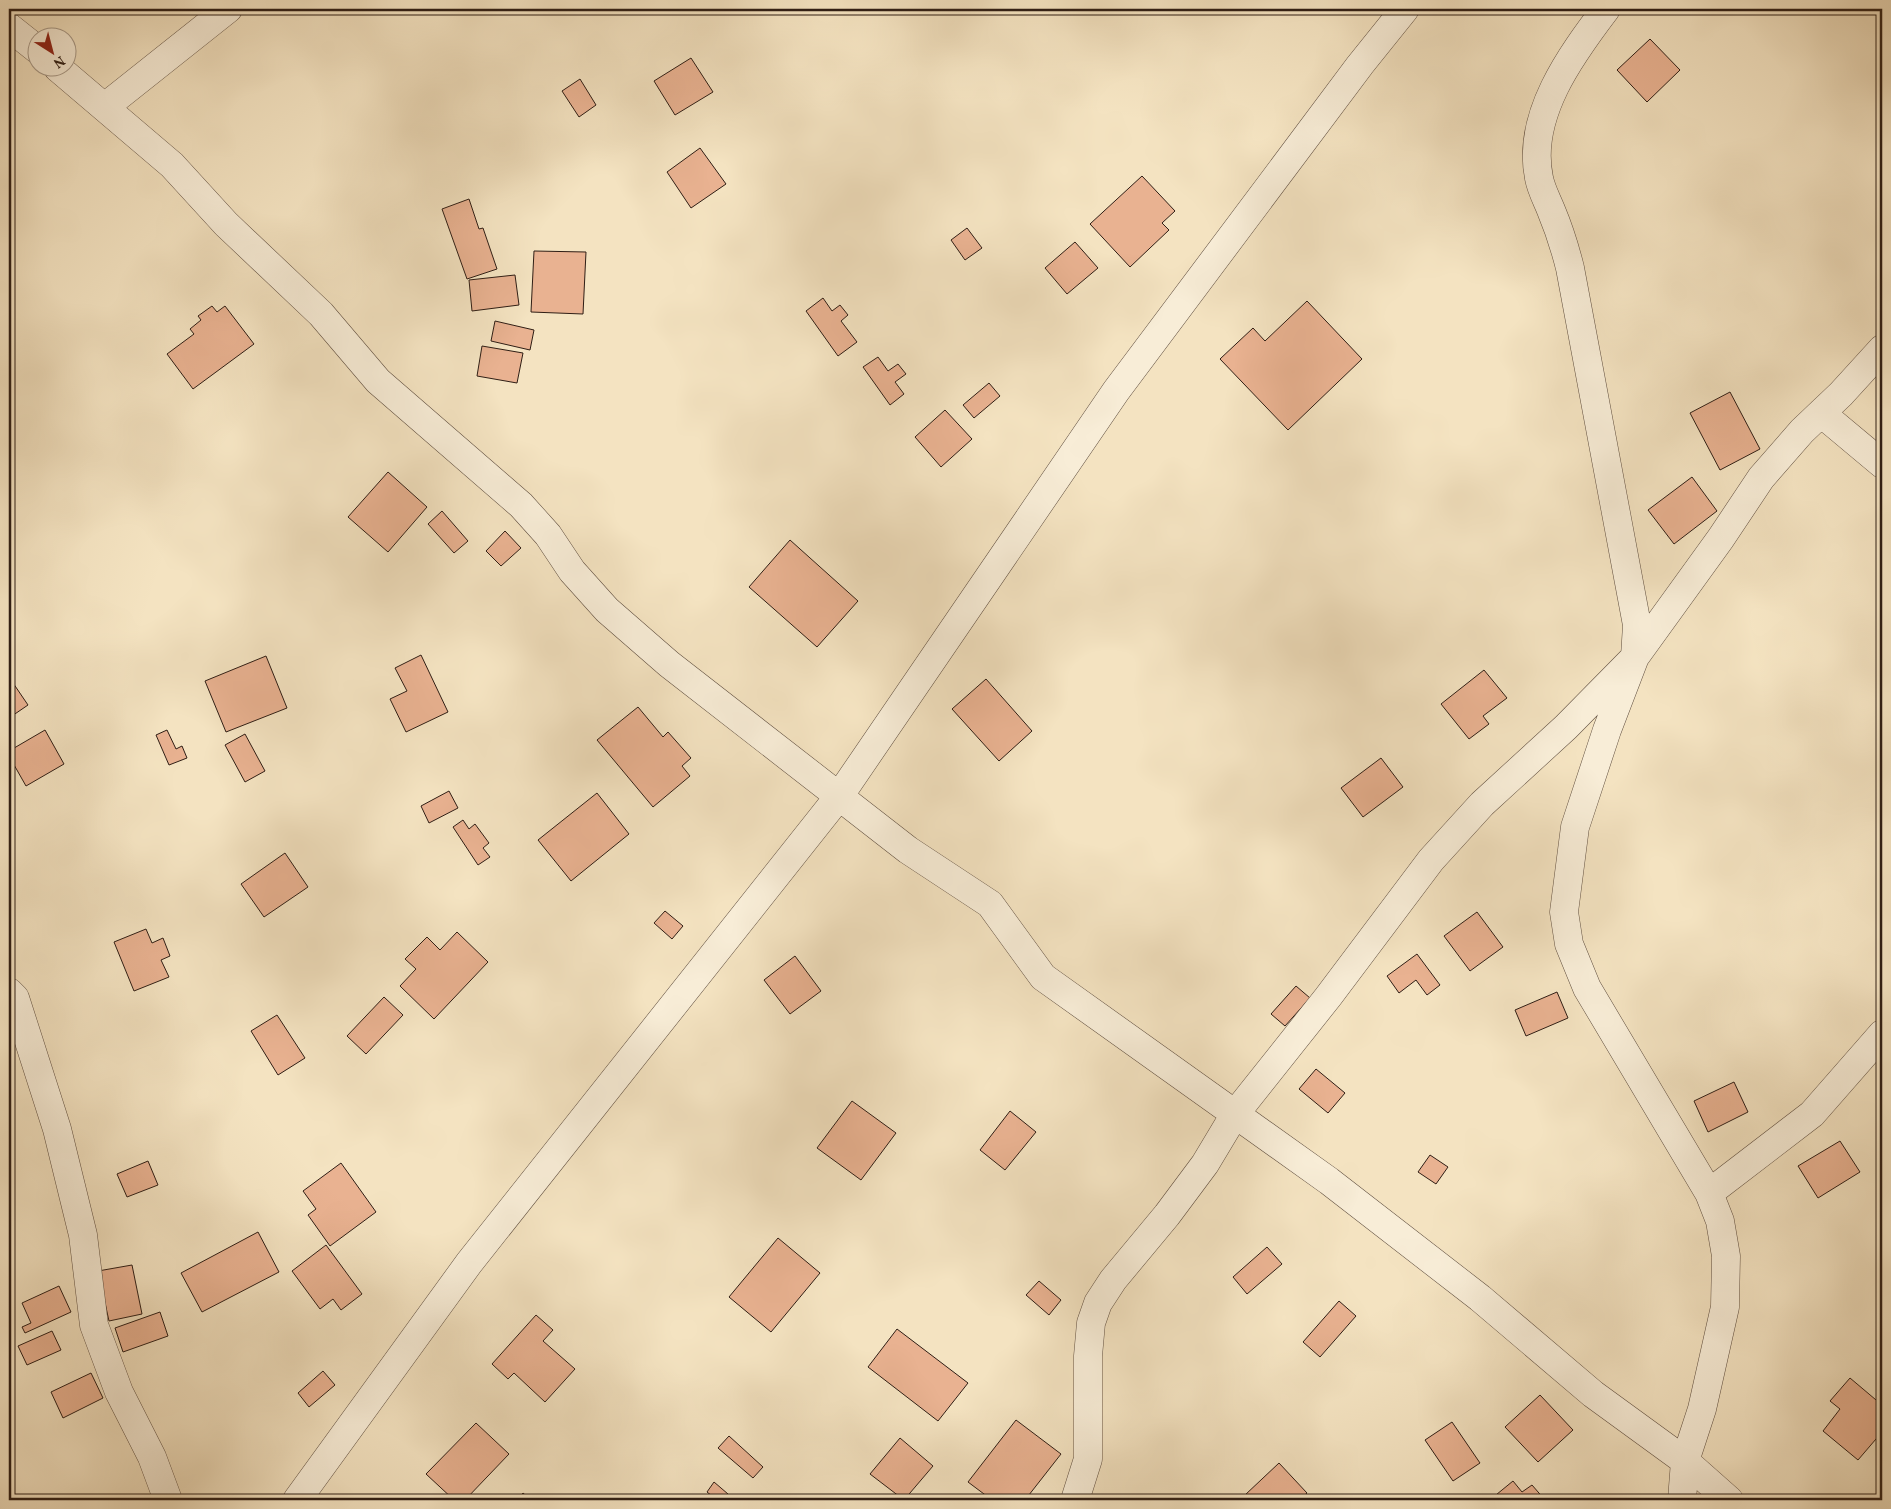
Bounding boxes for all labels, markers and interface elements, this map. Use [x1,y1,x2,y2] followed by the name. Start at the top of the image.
[28,28,78,78] north arrow
[49,51,68,72] text: N

